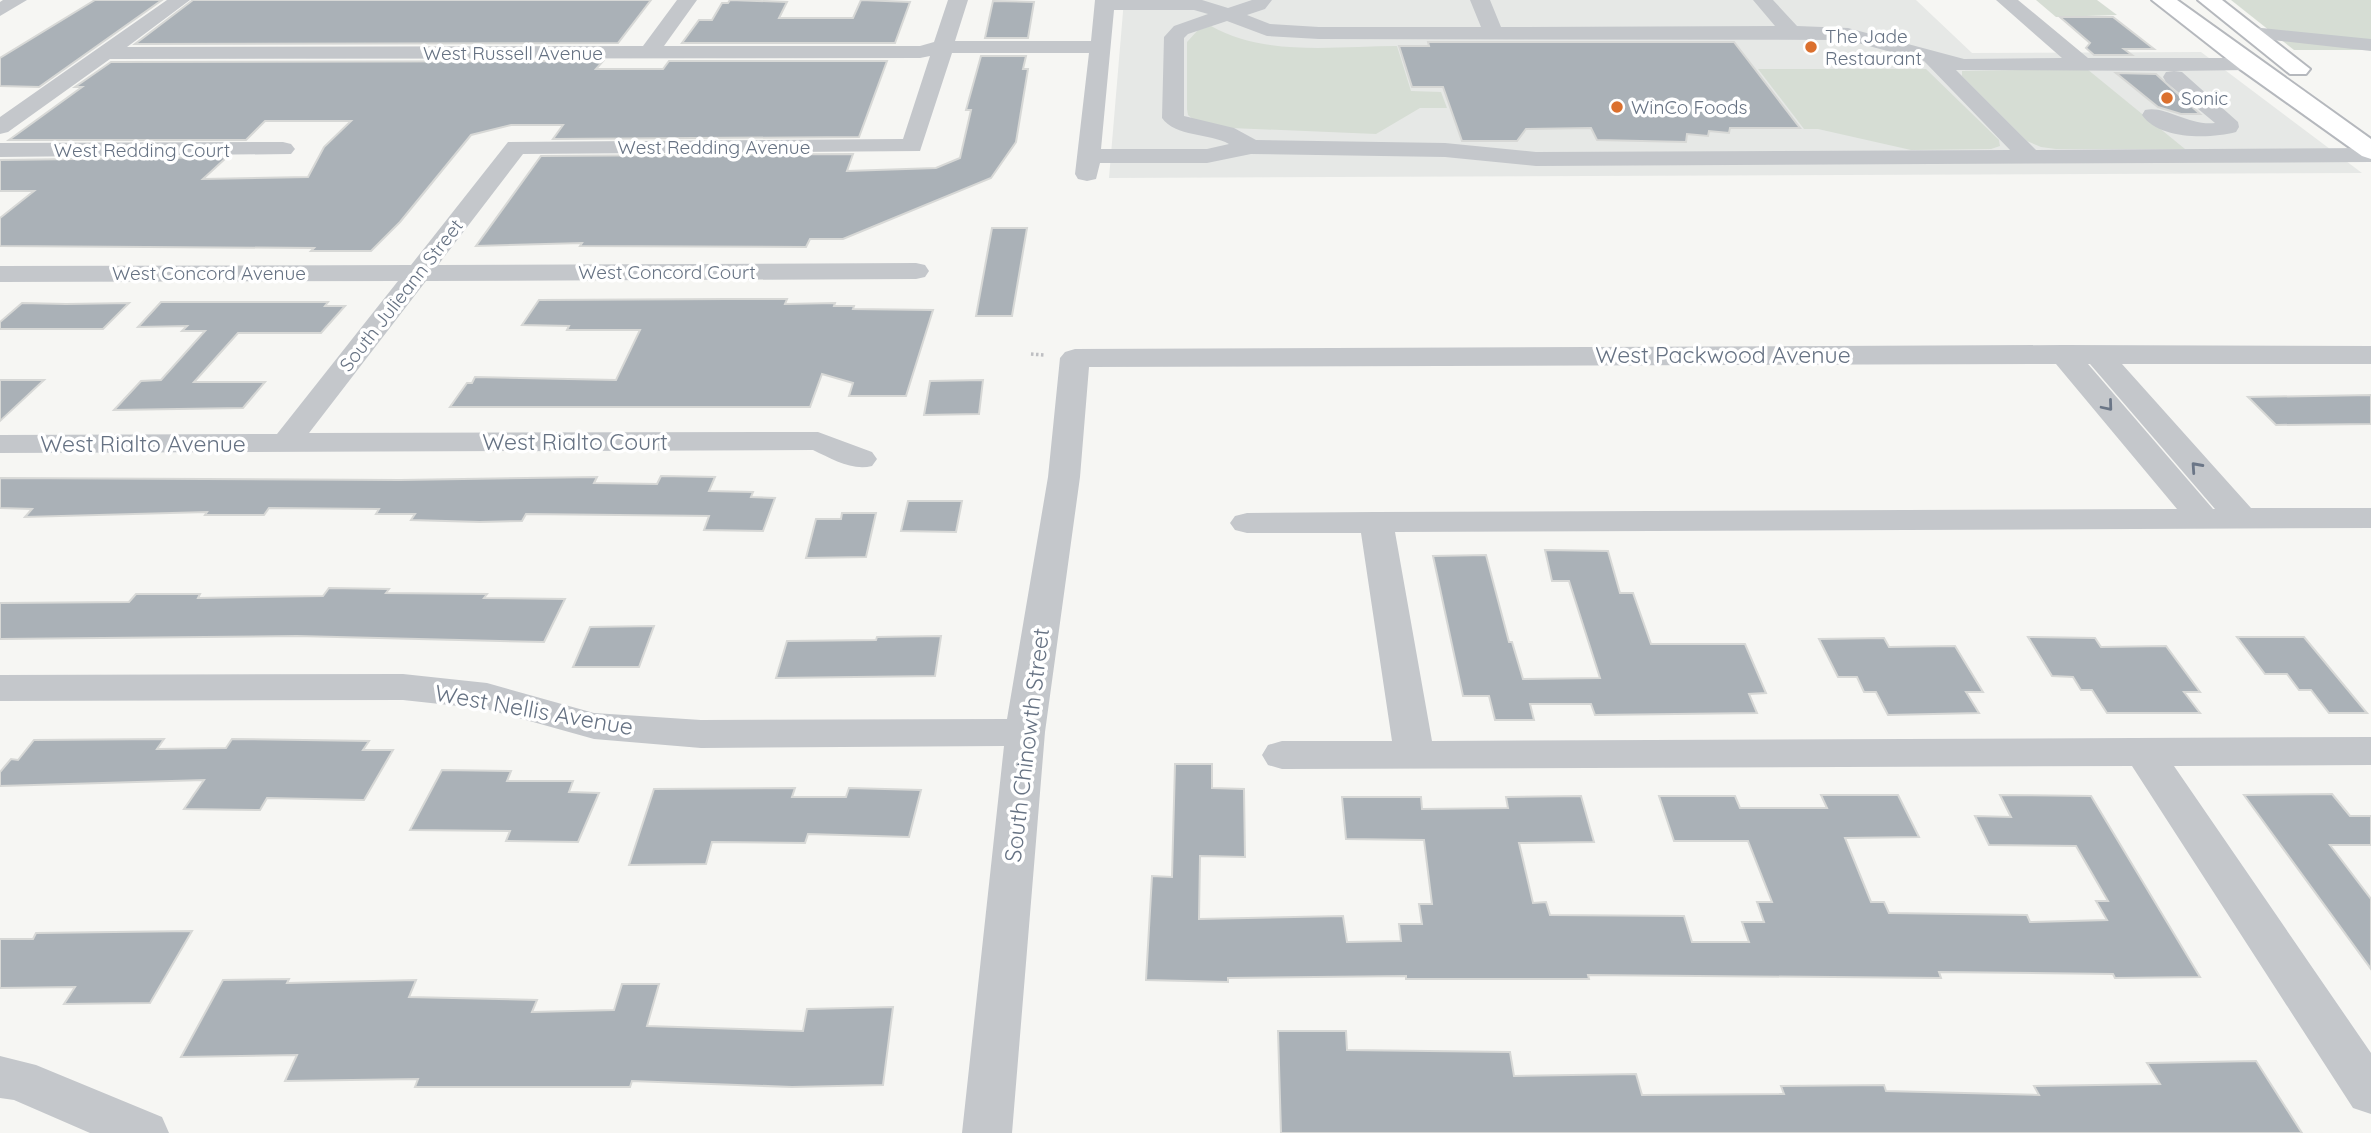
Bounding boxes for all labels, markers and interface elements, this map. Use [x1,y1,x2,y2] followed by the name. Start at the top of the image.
[1825,24,1922,70] place label: The Jade Restaurant
[1803,39,1819,55] marker: The Jade Restaurant
[423,41,603,65] street label: West Russell Avenue
[2181,86,2228,110] place label: Sonic
[2159,90,2175,106] marker: Sonic
[1631,95,1747,119] place label: WinCo Foods
[1609,99,1625,115] marker: WinCo Foods
[618,135,810,159] street label: West Redding Avenue
[54,138,230,162] street label: West Redding Court
[334,214,468,376] street label: South Julieann Street
[578,260,756,284] street label: West Concord Court
[112,261,306,285] street label: West Concord Avenue
[1595,340,1851,369] street label: West Packwood Avenue
[2100,397,2112,410] one-way arrow
[482,427,668,456] street label: West Rialto Court
[40,429,246,458] street label: West Rialto Avenue
[2192,462,2205,475] one-way arrow
[998,626,1055,864] street label: South Chinowth Street
[433,678,635,741] street label: West Nellis Avenue

